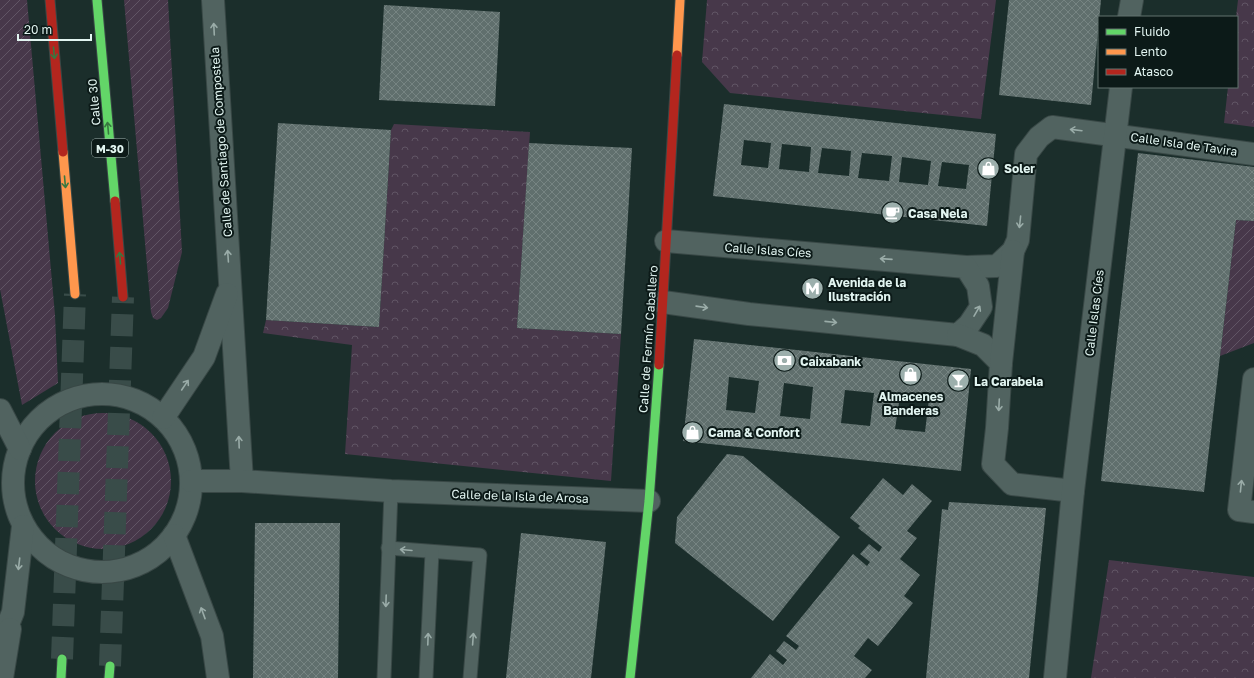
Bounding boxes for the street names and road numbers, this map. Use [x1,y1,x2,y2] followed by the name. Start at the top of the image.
[207,46,235,238] street label: Calle de Santiago de Compostela
[84,78,104,126] street label: Calle 30
[1130,129,1238,159] street label: Calle Isla de Tavira
[92,139,128,157] road number: M-30
[724,239,812,261] street label: Calle Islas Cíes
[635,265,661,413] street label: Calle de Fermín Caballero
[1081,269,1107,357] street label: Calle Islas Cíes
[451,486,589,506] street label: Calle de la Isla de Arosa

